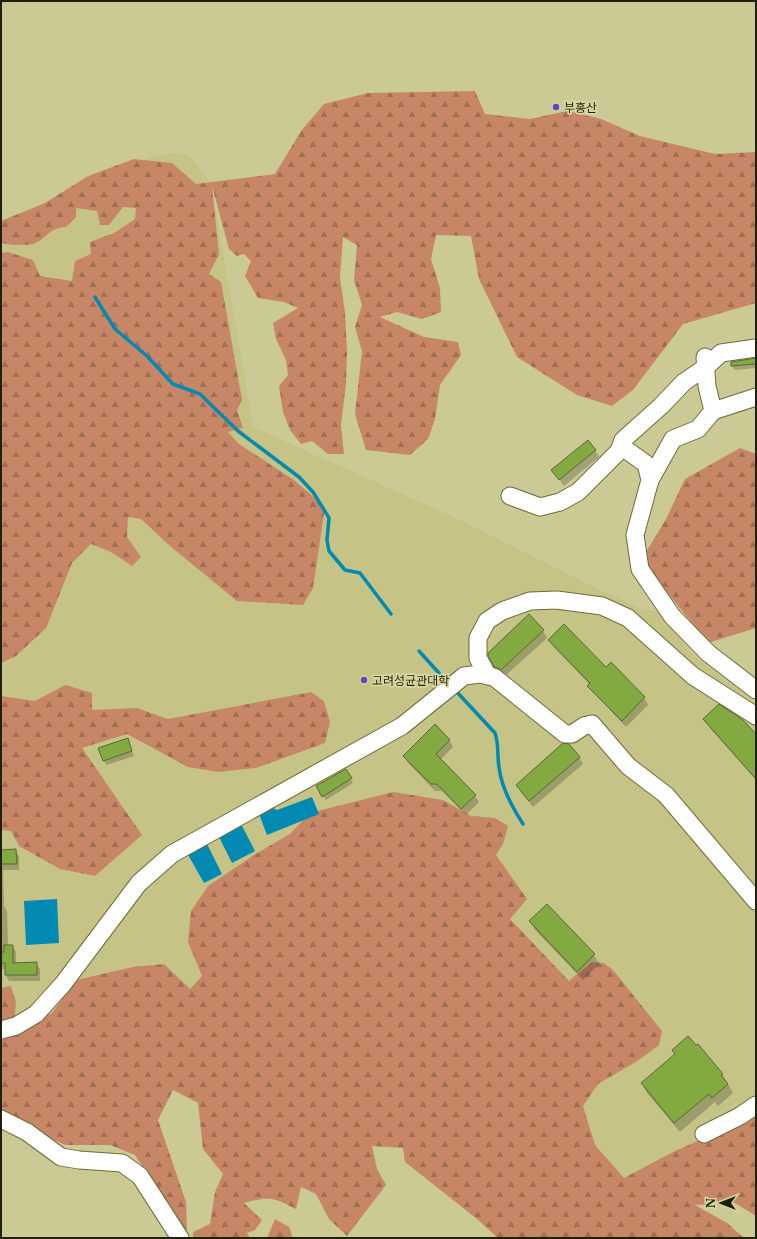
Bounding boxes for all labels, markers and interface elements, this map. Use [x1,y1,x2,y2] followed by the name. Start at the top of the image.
[564,100,597,115] place label: 부흥산
[551,102,561,112] marker: 부흥산
[372,673,449,688] place label: 고려성균관대학
[359,675,369,685] marker: 고려성균관대학
[701,1183,741,1223] north arrow
[704,1197,718,1208] text: N

